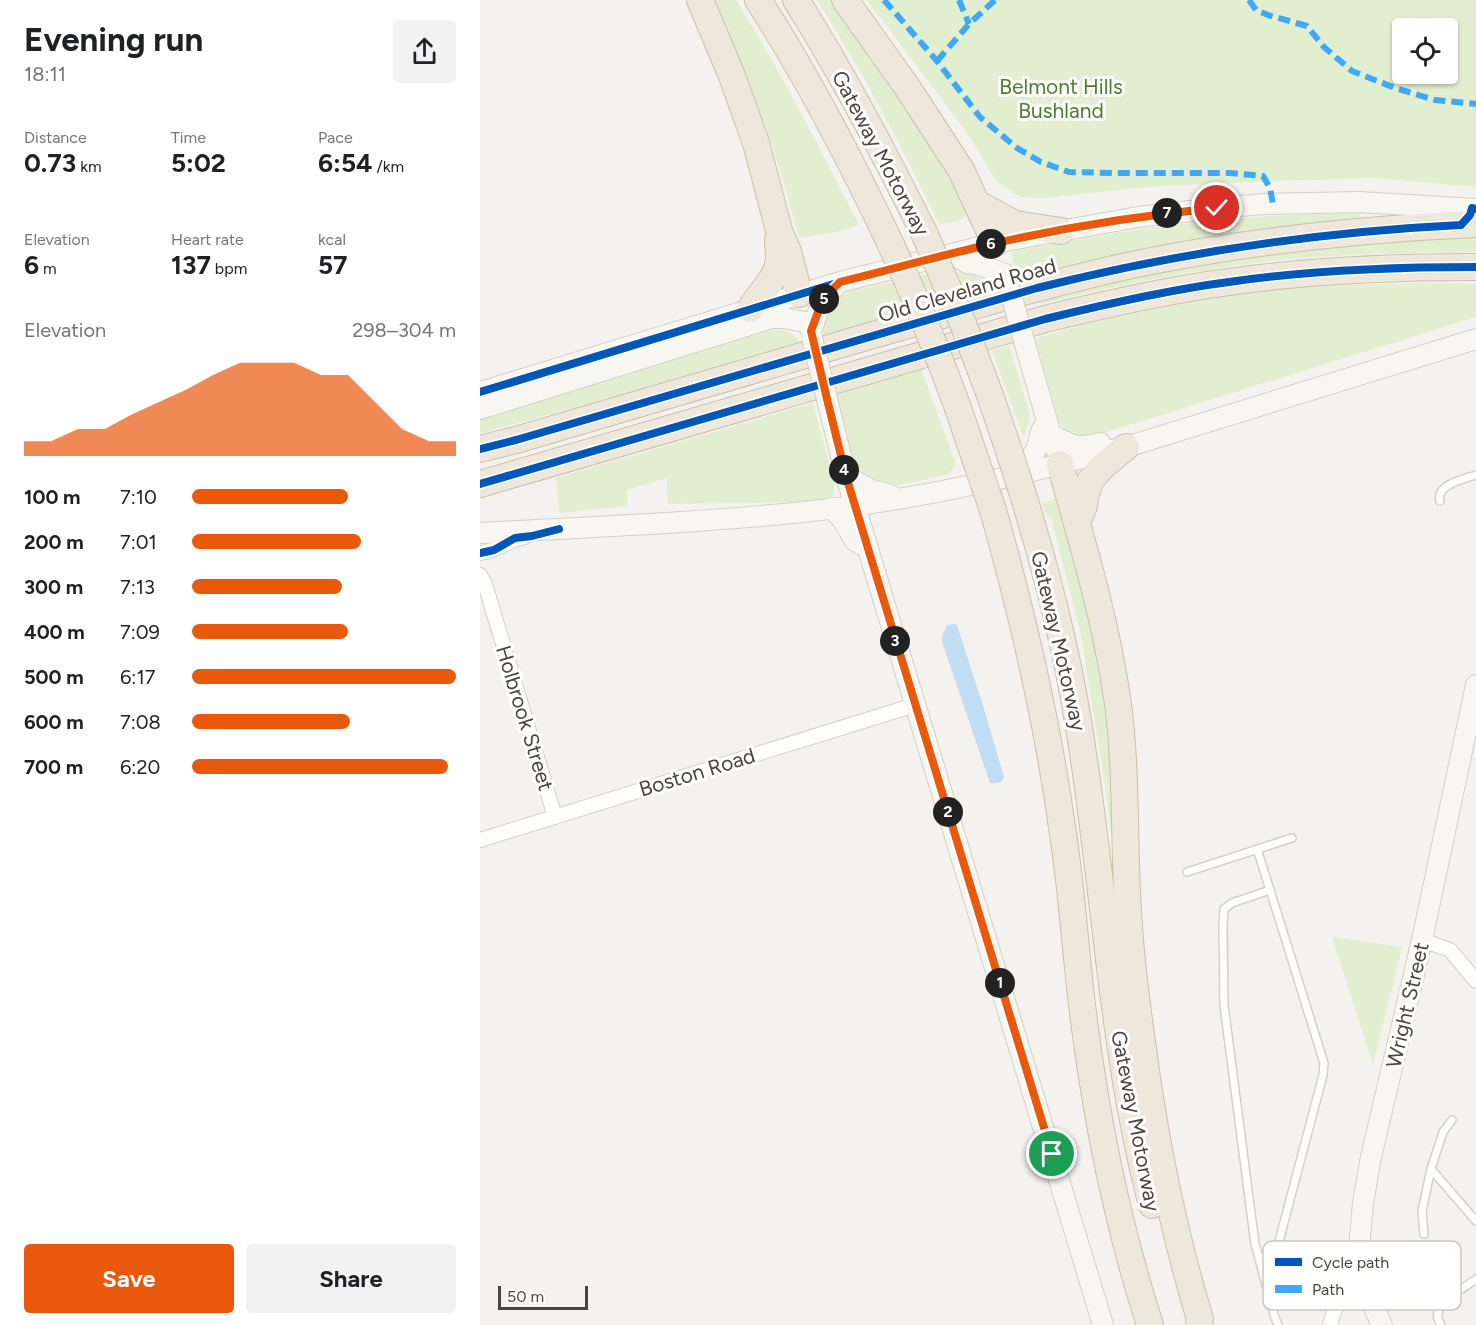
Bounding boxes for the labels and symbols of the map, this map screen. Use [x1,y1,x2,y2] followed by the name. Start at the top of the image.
[827,66,935,240] street label: Gateway Motorway
[999,74,1123,123] park label: Belmont Hills Bushland
[1191,182,1242,233] pin
[1152,198,1182,228] pin: 7
[976,229,1006,259] pin: 6
[875,253,1059,327] street label: Old Cleveland Road
[809,284,839,314] pin: 5
[829,455,859,485] pin: 4
[1026,549,1092,733] street label: Gateway Motorway
[880,626,910,656] pin: 3
[491,642,559,794] street label: Holbrook Street
[636,742,758,802] street label: Boston Road
[933,797,963,827] pin: 2
[1380,940,1434,1070] street label: Wright Street
[985,968,1015,998] pin: 1
[1106,1028,1166,1214] street label: Gateway Motorway
[1026,1128,1077,1179] pin
[1263,1241,1461,1310] legend
[1312,1253,1389,1272] text: Cycle path
[1312,1280,1344,1299] text: Path
[498,1283,588,1310] scale bar

